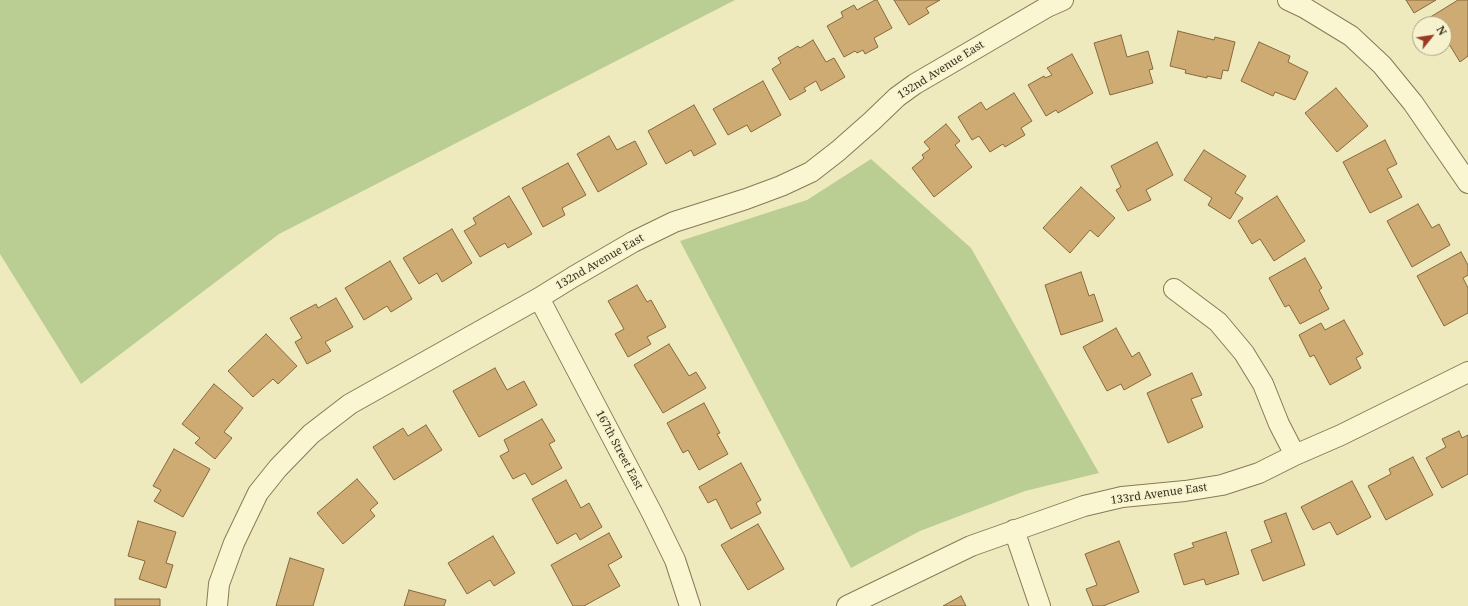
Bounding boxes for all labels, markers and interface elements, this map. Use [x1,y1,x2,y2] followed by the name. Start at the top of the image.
[1412,16,1452,56] north arrow
[1433,23,1451,38] text: N
[895,38,987,102] street label: 132nd Avenue East
[554,231,646,293] street label: 132nd Avenue East
[593,408,645,492] street label: 167th Street East
[1110,481,1208,507] street label: 133rd Avenue East

